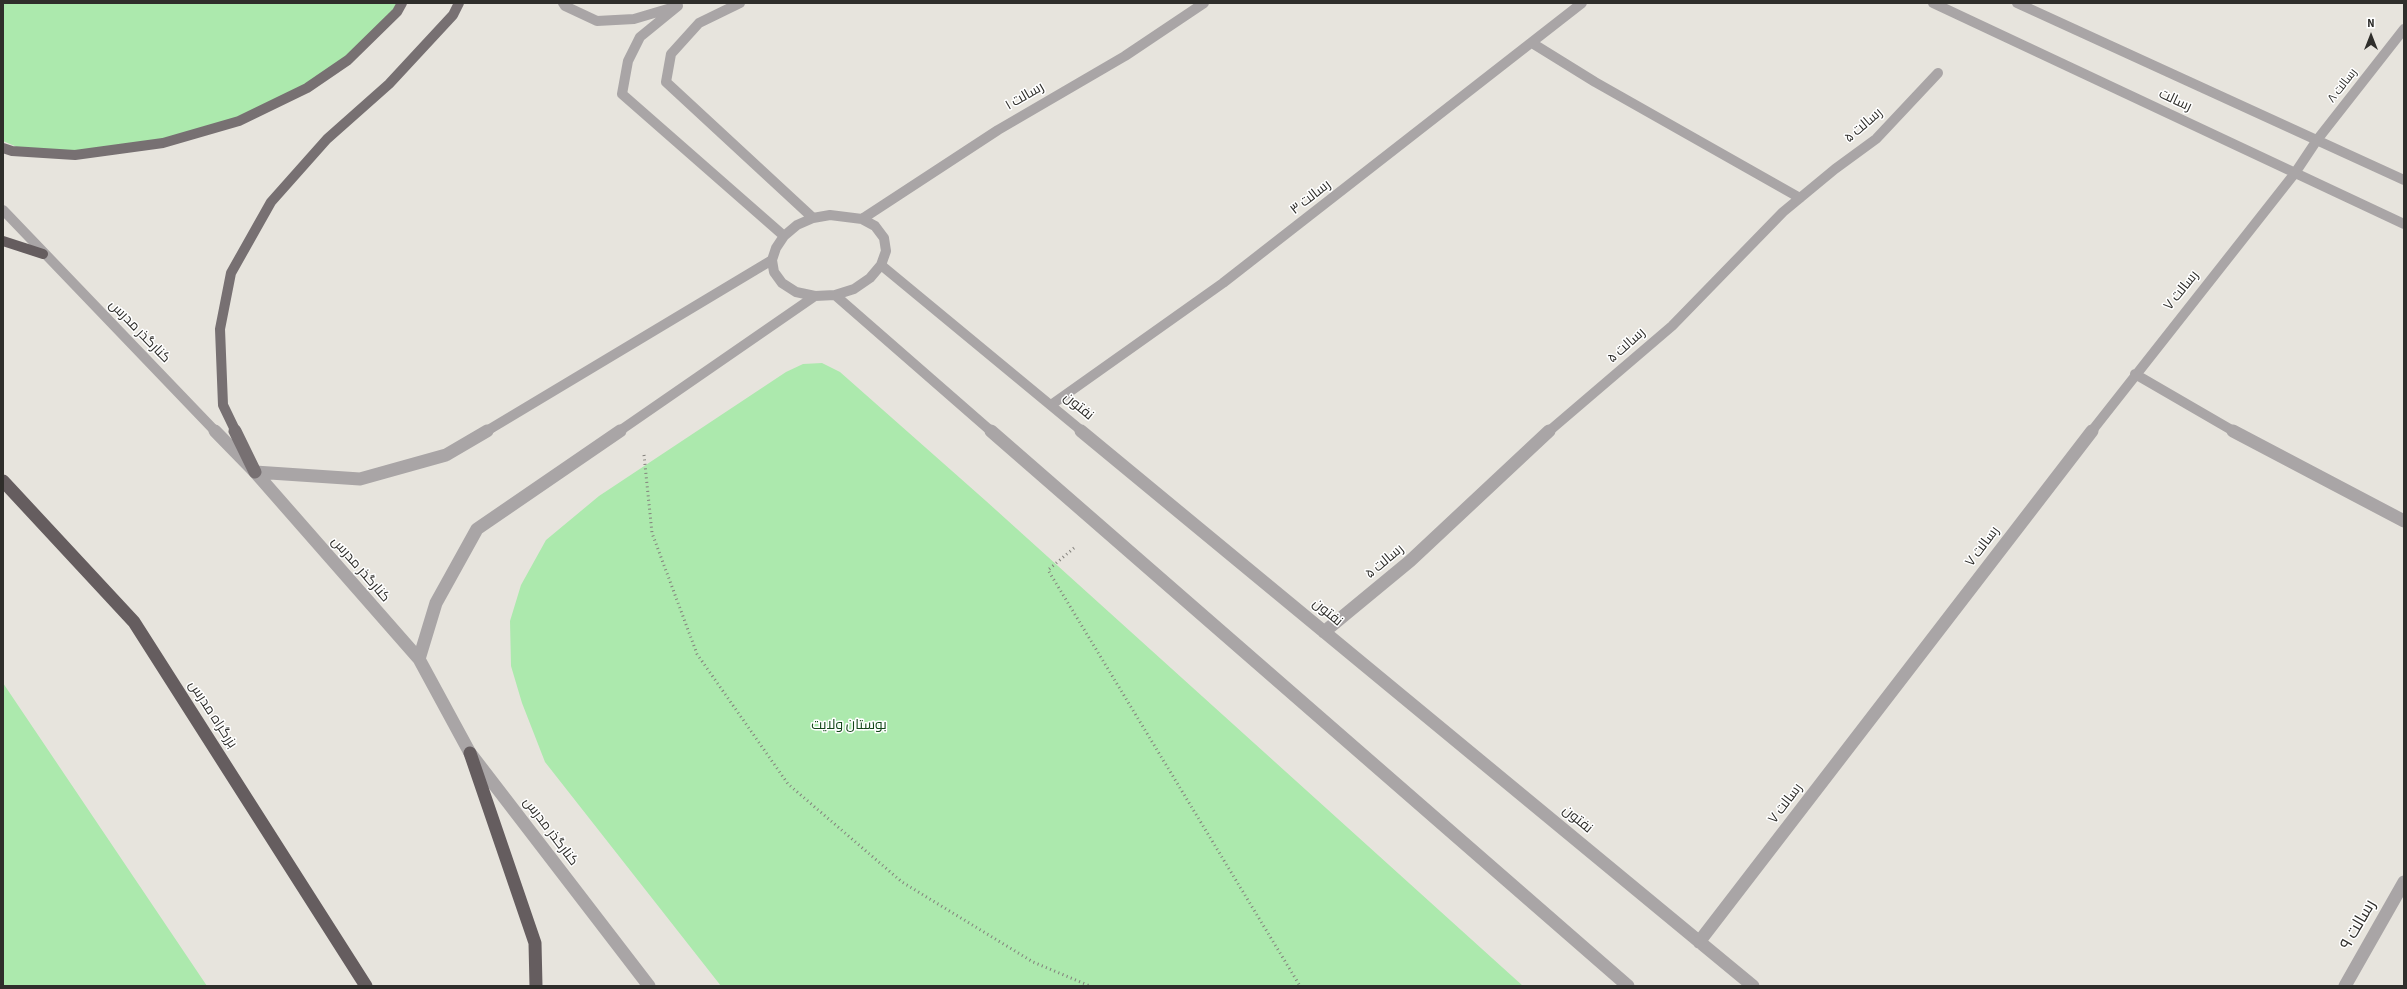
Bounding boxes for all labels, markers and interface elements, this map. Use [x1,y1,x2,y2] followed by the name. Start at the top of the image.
[2351,16,2391,56] north arrow
[2367,16,2375,31] text: N
[2325,66,2361,106] street label: رسالت ۸
[1003,79,1047,115] street label: رسالت ۱
[2156,86,2194,116] street label: رسالت
[1841,105,1887,147] street label: رسالت ۵
[1287,177,1335,219] street label: رسالت ۳
[2161,268,2203,314] street label: رسالت ۷
[105,297,173,367] street label: کنارگذر مدرس
[1605,325,1649,367] street label: رسالت ۵
[1059,390,1097,424] street label: نفتون
[1962,523,2004,571] street label: رسالت ۷
[327,534,393,606] street label: کنارگذر مدرس
[1362,541,1408,583] street label: رسالت ۵
[1308,596,1346,630] street label: نفتون
[184,678,240,752] street label: بزرگراه مدرس
[811,718,887,734] park label: بوستان ولایت
[1765,780,1807,828] street label: رسالت ۷
[519,795,581,869] street label: کنارگذر مدرس
[1558,803,1596,837] street label: نفتون
[2337,896,2381,954] street label: رسالت ۹

